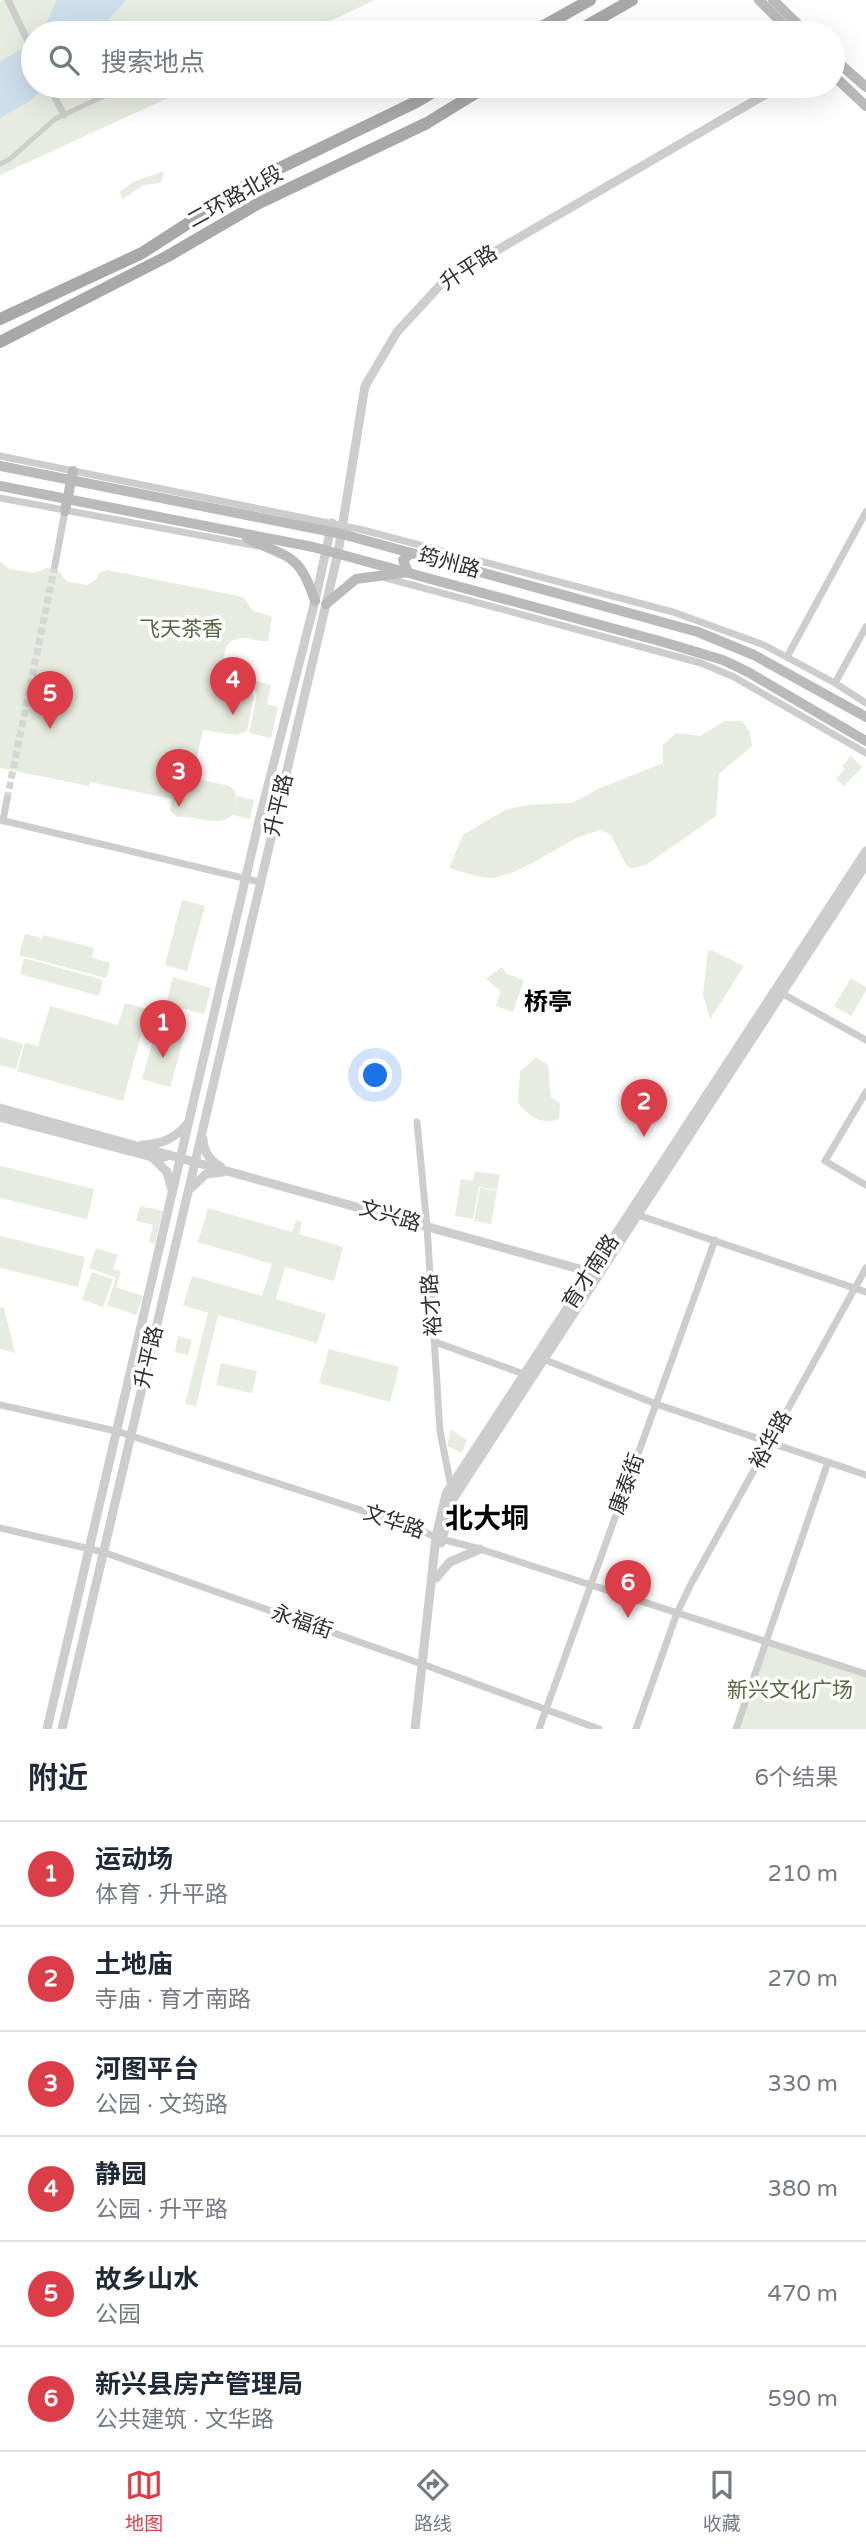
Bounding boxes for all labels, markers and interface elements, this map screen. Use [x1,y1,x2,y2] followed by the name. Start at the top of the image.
[21,21,845,98] search box
[45,41,83,79] icon: search
[101,47,205,78] text: 搜索地点
[183,161,287,233] street label: 二环路北段
[436,240,502,296] street label: 升平路
[415,543,483,583] street label: 筠州路
[139,617,223,642] park label: 飞天茶香
[210,657,256,715] pin: 4
[27,671,73,729] pin: 5
[156,749,202,807] pin: 3
[260,771,298,839] street label: 升平路
[524,988,572,1017] district label: 桥亭
[140,1000,186,1058] pin: 1
[358,1058,392,1092] your location
[621,1079,667,1137] pin: 2
[356,1195,424,1237] street label: 文兴路
[558,1230,624,1314] street label: 育才南路
[417,1273,447,1337] street label: 裕才路
[130,1323,168,1391] street label: 升平路
[745,1406,797,1474] street label: 裕华路
[604,1450,650,1518] street label: 康泰街
[360,1500,428,1544] street label: 文华路
[445,1502,529,1536] district label: 北大垌
[605,1560,651,1618] pin: 6
[268,1600,336,1644] street label: 永福街
[727,1678,853,1703] park label: 新兴文化广场
[28,1760,88,1797] text: 附近
[755,1764,838,1792] text: 6个结果
[95,1844,173,1875] text: 运动场
[44,1860,58,1888] text: 1
[768,1860,838,1888] text: 210 m
[95,1881,228,1909] text: 体育 · 升平路
[95,1949,173,1980] text: 土地庙
[44,1965,58,1993] text: 2
[768,1965,838,1993] text: 270 m
[95,1986,251,2014] text: 寺庙 · 育才南路
[95,2054,199,2085] text: 河图平台
[44,2070,58,2098] text: 3
[768,2070,838,2098] text: 330 m
[95,2091,228,2119] text: 公园 · 文筠路
[95,2159,147,2190] text: 静园
[44,2175,58,2203] text: 4
[768,2175,838,2203] text: 380 m
[95,2196,228,2224] text: 公园 · 升平路
[95,2264,199,2295] text: 故乡山水
[44,2280,58,2308] text: 5
[768,2280,838,2308] text: 470 m
[95,2301,141,2329] text: 公园
[95,2369,303,2400] text: 新兴县房产管理局
[44,2385,58,2413] text: 6
[768,2385,838,2413] text: 590 m
[95,2406,274,2434] text: 公共建筑 · 文华路
[125,2466,163,2535] tab: 地图
[414,2466,452,2535] tab: 路线
[703,2466,741,2535] tab: 收藏

